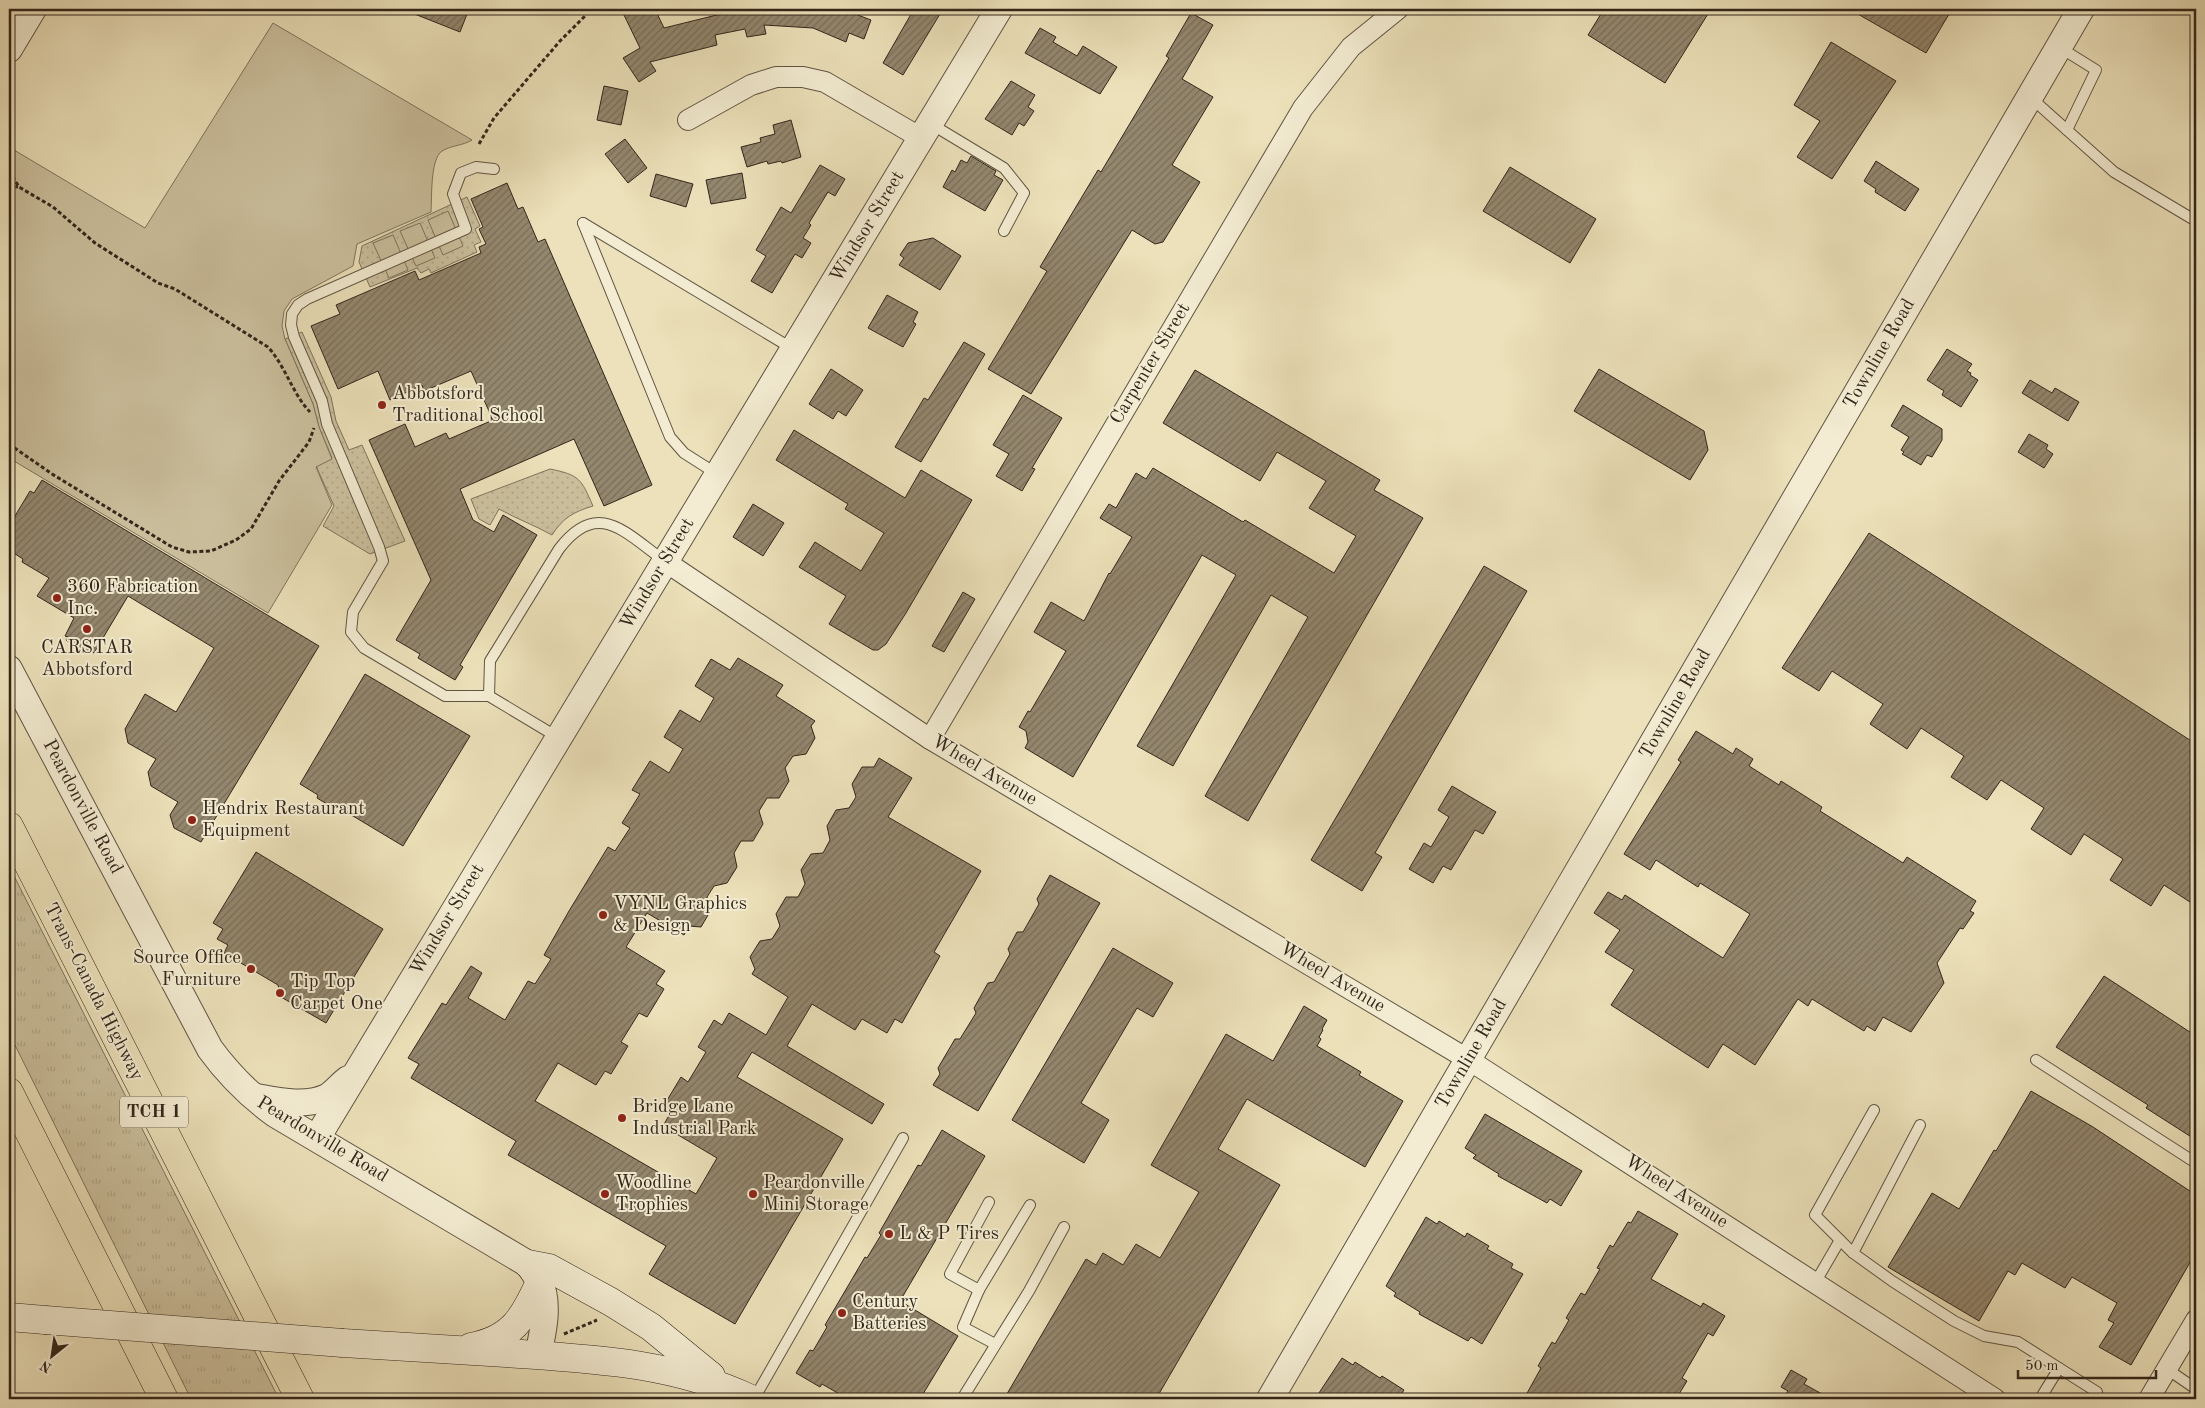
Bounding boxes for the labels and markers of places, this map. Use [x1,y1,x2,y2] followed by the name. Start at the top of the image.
[392,385,543,426] place label: Abbotsford Traditional School
[376,399,388,411] marker: Abbotsford Traditional School
[67,578,198,619] place label: 360 Fabrication Inc.
[51,592,63,604] marker: 360 Fabrication Inc.
[81,623,93,635] marker: CARSTAR Abbotsford
[41,639,133,680] place label: CARSTAR Abbotsford
[202,800,365,841] place label: Hendrix Restaurant Equipment
[186,814,198,826] marker: Hendrix Restaurant Equipment
[613,895,747,936] place label: VYNL Graphics & Design
[597,909,609,921] marker: VYNL Graphics & Design
[133,949,241,990] place label: Source Office Furniture
[245,963,257,975] marker: Source Office Furniture
[290,973,383,1014] place label: Tip Top Carpet One
[274,987,286,999] marker: Tip Top Carpet One
[632,1098,757,1139] place label: Bridge Lane Industrial Park
[616,1112,628,1124] marker: Bridge Lane Industrial Park
[615,1174,692,1215] place label: Woodline Trophies
[763,1174,869,1215] place label: Peardonville Mini Storage
[599,1188,611,1200] marker: Woodline Trophies
[747,1188,759,1200] marker: Peardonville Mini Storage
[899,1225,999,1244] place label: L & P Tires
[883,1228,895,1240] marker: L & P Tires
[852,1293,926,1334] place label: Century Batteries
[836,1307,848,1319] marker: Century Batteries

